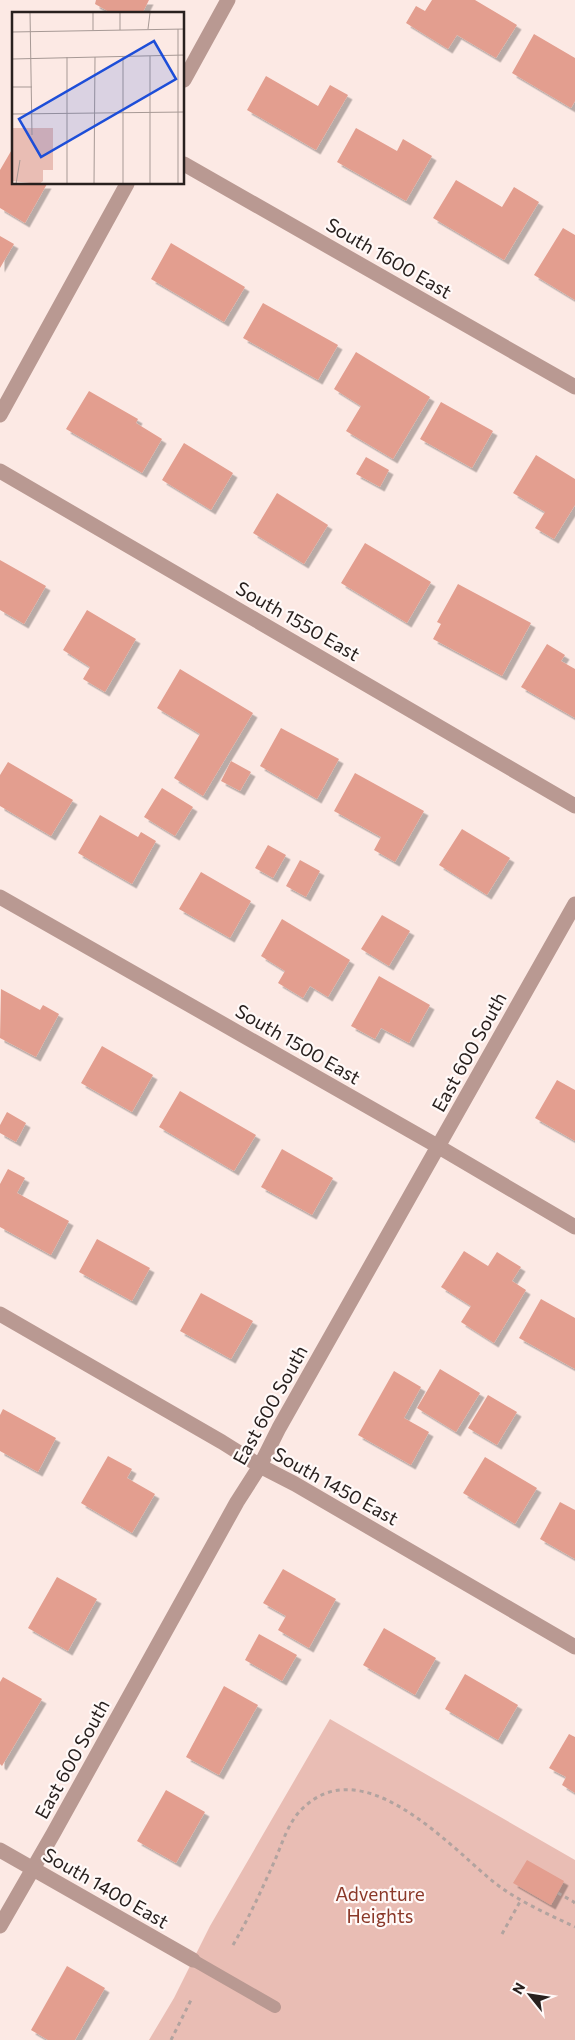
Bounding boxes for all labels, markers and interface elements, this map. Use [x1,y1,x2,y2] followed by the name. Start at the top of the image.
[12,12,185,185] inset map
[322,212,456,303] street label: South 1600 East
[232,576,364,665] street label: South 1550 East
[426,988,511,1115] street label: East 600 South
[232,998,365,1089] street label: South 1500 East
[227,1341,312,1468] street label: East 600 South
[270,1442,403,1530] street label: South 1450 East
[29,1695,114,1822] street label: East 600 South
[39,1842,173,1933] street label: South 1400 East
[335,1882,425,1927] park label: Adventure Heights
[505,1970,555,2020] north arrow
[508,1979,528,1997] text: N

